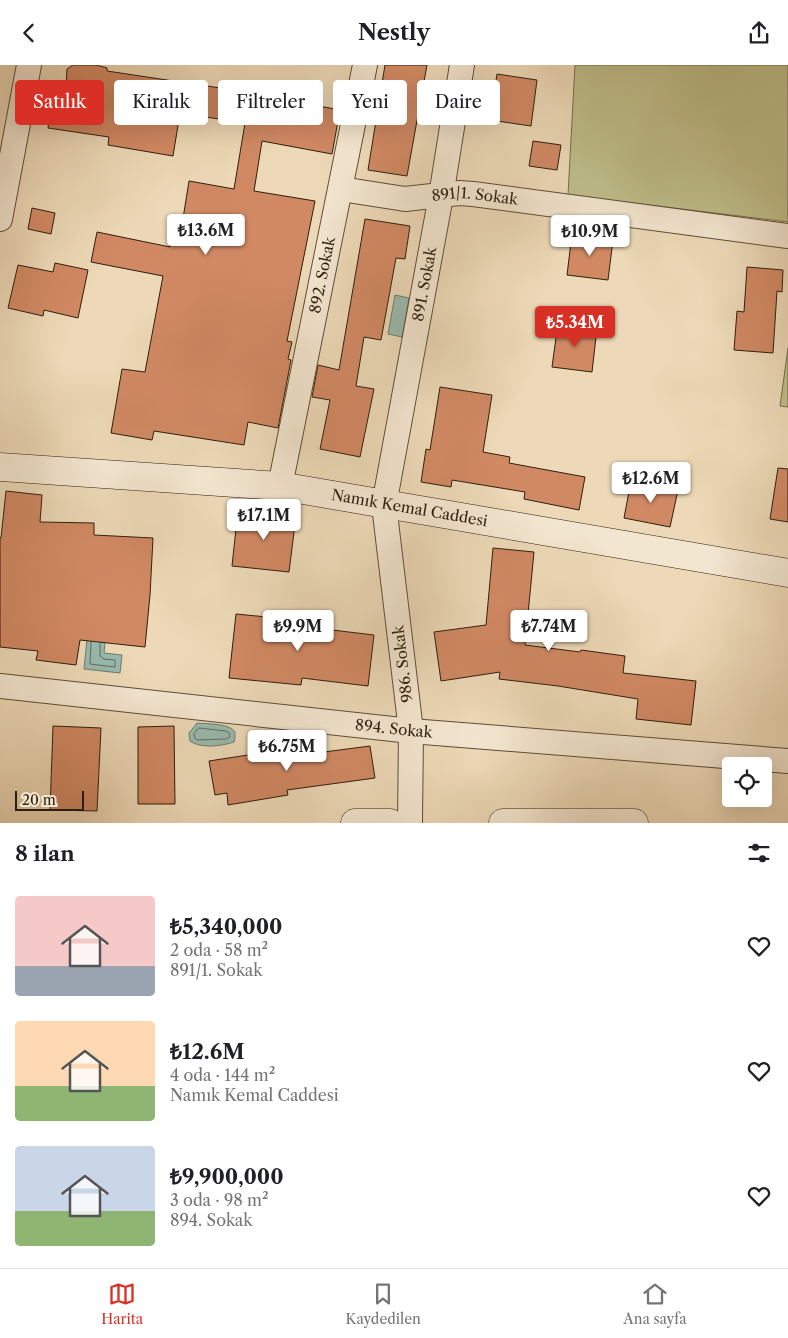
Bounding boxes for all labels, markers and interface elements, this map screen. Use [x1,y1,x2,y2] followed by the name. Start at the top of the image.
[15,19,43,47] icon: back
[358,19,430,46] text: Nestly
[745,19,773,47] icon: share
[15,80,104,125] chip: Satılık
[114,80,208,125] chip: Kiralık
[218,80,323,125] chip: Filtreler
[333,80,407,125] chip: Yeni
[417,80,500,125] chip: Daire
[431,183,521,209] street label: 891/1. Sokak
[165,213,247,256] pin: ₺13.6M
[549,215,631,257] pin: ₺10.9M
[178,220,234,240] text: ₺13.6M
[562,221,618,241] text: ₺10.9M
[305,234,339,315] street label: 892. Sokak
[408,244,441,323] street label: 891. Sokak
[534,305,616,348] pin: ₺5.34M
[546,312,604,332] text: ₺5.34M
[610,461,692,504] pin: ₺12.6M
[623,468,679,488] text: ₺12.6M
[330,485,490,530] street label: Namık Kemal Caddesi
[223,499,305,541] pin: ₺17.1M
[238,505,290,525] text: ₺17.1M
[263,609,333,652] pin: ₺9.9M
[508,609,590,652] pin: ₺7.74M
[274,616,322,636] text: ₺9.9M
[521,616,577,636] text: ₺7.74M
[388,623,417,704] street label: 986. Sokak
[354,715,434,742] street label: 894. Sokak
[246,729,328,772] pin: ₺6.75M
[259,736,315,756] text: ₺6.75M
[722,757,772,807] map controls
[722,757,772,807] button: locate
[15,788,84,811] scale bar
[22,791,56,809] text: 20 m
[745,839,773,867] icon: filters
[15,841,75,866] text: 8 ilan
[170,914,282,939] text: ₺5,340,000
[55,916,115,976] icon: home
[745,932,773,960] icon: heart
[170,940,268,960] text: 2 oda · 58 m²
[170,960,263,980] text: 891/1. Sokak
[170,1039,245,1064] text: ₺12.6M
[55,1041,115,1101] icon: home
[745,1057,773,1085] icon: heart
[170,1065,275,1085] text: 4 oda · 144 m²
[170,1085,339,1105] text: Namık Kemal Caddesi
[170,1164,284,1189] text: ₺9,900,000
[55,1166,115,1226] icon: home
[745,1182,773,1210] icon: heart
[170,1190,268,1210] text: 3 oda · 98 m²
[170,1210,253,1230] text: 894. Sokak
[101,1280,143,1328] tab: Harita
[346,1280,421,1328] tab: Kaydedilen
[623,1280,687,1328] tab: Ana sayfa

